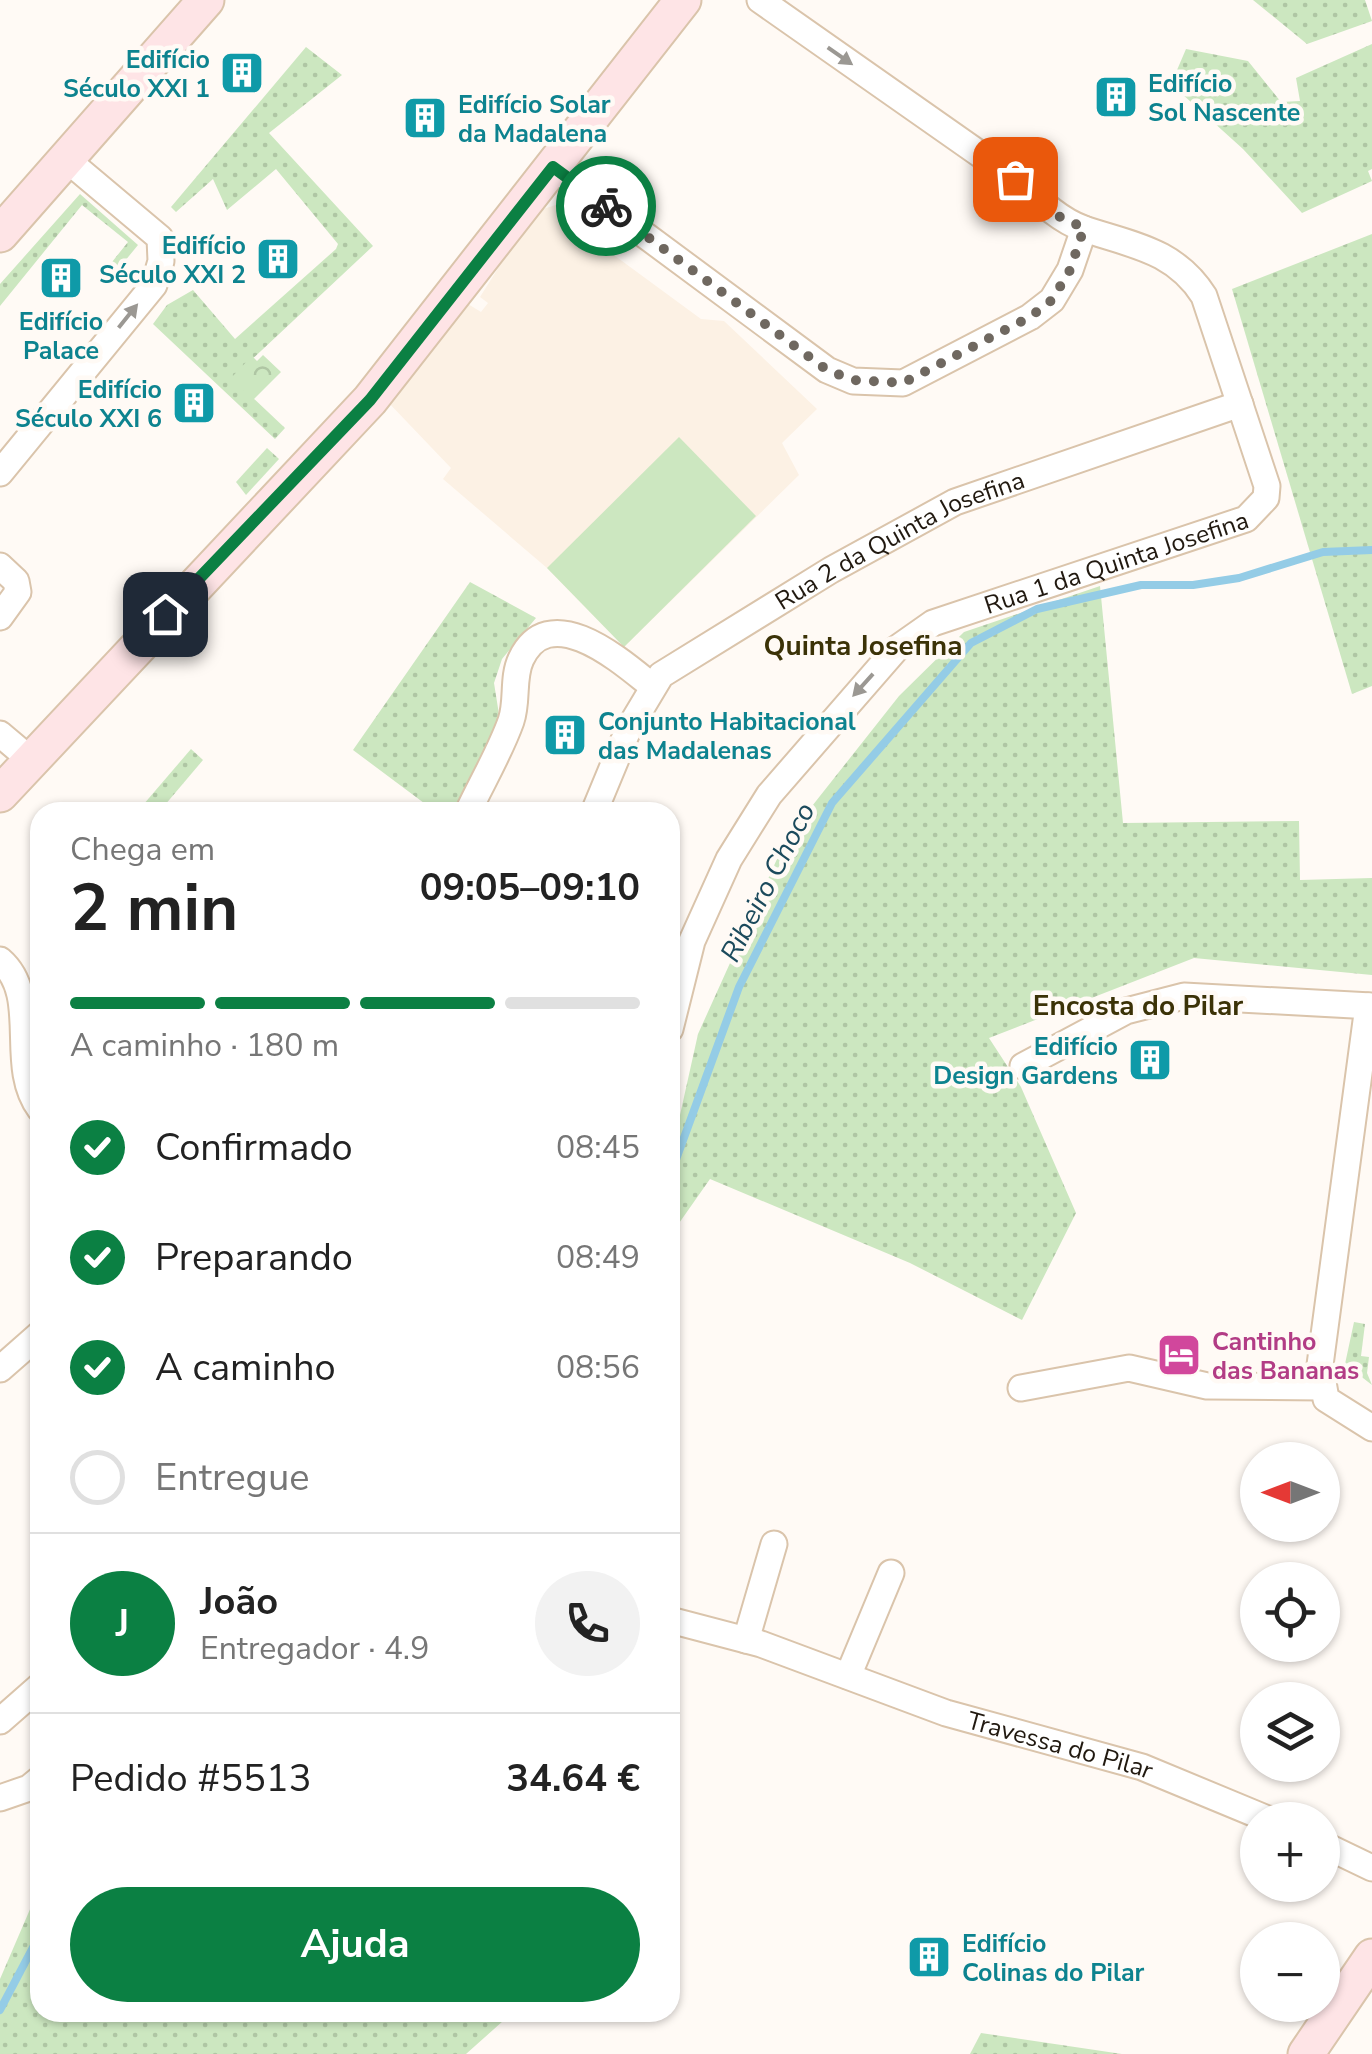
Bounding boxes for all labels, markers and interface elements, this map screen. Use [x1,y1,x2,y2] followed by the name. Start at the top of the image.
[63,43,210,106] place label: Edifício Século XXI 1
[826,46,853,65] one-way arrow
[219,50,265,96] building icon: Edifício Século XXI 1
[1148,67,1300,130] place label: Edifício Sol Nascente
[1093,74,1139,120] building icon: Edifício Sol Nascente
[458,88,611,151] place label: Edifício Solar da Madalena
[402,95,448,141] building icon: Edifício Solar da Madalena
[973,137,1058,222] pin
[988,152,1043,207] icon: bag
[556,156,656,256] courier
[579,179,634,234] icon: bike
[99,229,246,292] place label: Edifício Século XXI 2
[255,236,301,282] building icon: Edifício Século XXI 2
[38,255,84,301] building icon: Edifício Palace
[117,304,138,329] one-way arrow
[19,305,103,368] place label: Edifício Palace
[15,373,162,436] place label: Edifício Século XXI 6
[171,380,217,426] building icon: Edifício Século XXI 6
[769,463,1029,618] street label: Rua 2 da Quinta Josefina
[980,503,1253,623] street label: Rua 1 da Quinta Josefina
[123,572,208,657] pin
[138,587,193,642] icon: home
[764,627,963,665] district label: Quinta Josefina
[853,672,875,697] one-way arrow
[598,705,856,768] place label: Conjunto Habitacional das Madalenas
[542,712,588,758] building icon: Conjunto Habitacional das Madalenas
[711,796,824,969] water label: Ribeiro Choco
[70,828,215,871] text: Chega em
[420,862,640,913] text: 09:05–09:10
[70,864,238,953] text: 2 min
[1033,987,1243,1025] district label: Encosta do Pilar
[70,1024,339,1067] text: A caminho · 180 m
[933,1030,1118,1093] place label: Edifício Design Gardens
[1127,1037,1173,1083] building icon: Edifício Design Gardens
[70,1120,125,1175] icon: check
[155,1122,353,1173] text: Confirmado
[556,1126,640,1169] text: 08:45
[70,1230,125,1285] icon: check
[155,1232,353,1283] text: Preparando
[556,1236,640,1279] text: 08:49
[1212,1325,1359,1388] place label: Cantinho das Bananas
[1156,1332,1202,1378] hotel icon: Cantinho das Bananas
[70,1340,125,1395] icon: check
[155,1342,336,1393] text: A caminho
[556,1346,640,1389] text: 08:56
[1240,1442,1340,1542] north arrow
[1240,1442,1340,2022] map controls
[155,1452,309,1503] text: Entregue
[1240,1562,1340,1662] button: locate
[535,1571,640,1676] button: phone
[200,1576,278,1627] text: João
[116,1598,129,1649] text: J
[200,1627,429,1670] text: Entregador · 4.9
[1240,1682,1340,1782] button: layers
[963,1704,1158,1788] street label: Travessa do Pilar
[70,1753,311,1804] text: Pedido #5513
[506,1753,640,1804] text: 34.64 €
[1240,1802,1340,1902] button: +
[70,1887,640,2002] button: Ajuda
[1240,1922,1340,2022] button: −
[962,1927,1145,1990] place label: Edifício Colinas do Pilar
[906,1934,952,1980] building icon: Edifício Colinas do Pilar

